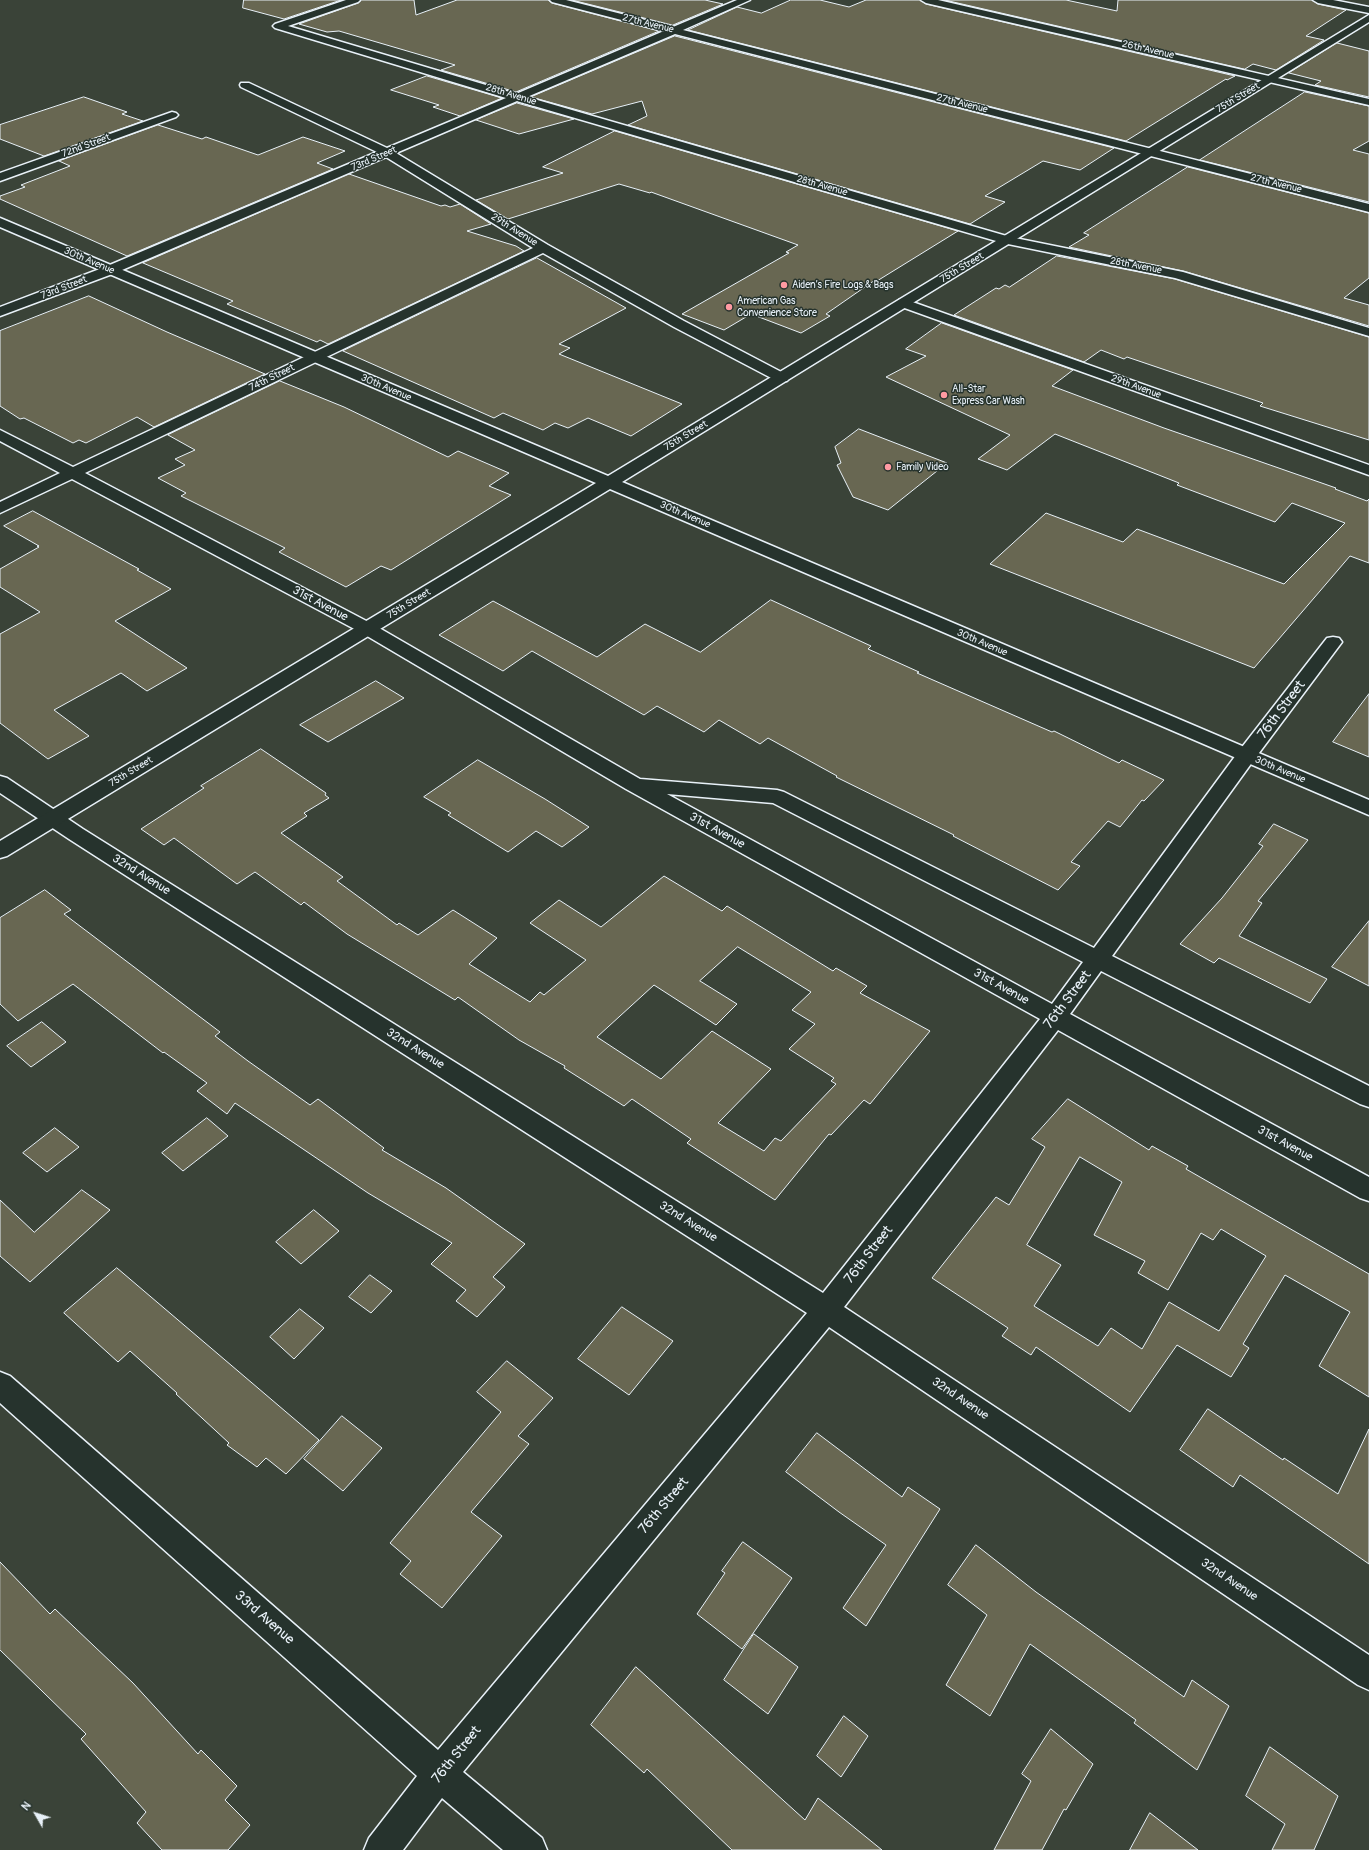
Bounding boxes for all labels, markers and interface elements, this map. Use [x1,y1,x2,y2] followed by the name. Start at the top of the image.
[621,12,675,36] street label: 27th Avenue
[1121,38,1175,62] street label: 26th Avenue
[1214,80,1262,116] street label: 75th Street
[484,82,538,108] street label: 28th Avenue
[935,92,989,116] street label: 27th Avenue
[60,132,112,160] street label: 72nd Street
[349,144,399,174] street label: 73rd Street
[1249,172,1303,196] street label: 27th Avenue
[795,173,849,199] street label: 28th Avenue
[489,211,539,249] street label: 29th Avenue
[62,245,116,277] street label: 30th Avenue
[938,250,986,286] street label: 75th Street
[1109,255,1163,277] street label: 28th Avenue
[39,274,89,302] street label: 73rd Street
[792,279,893,291] place label: Aiden’s Fire Logs & Bags
[779,280,789,290] marker: Aiden’s Fire Logs & Bags
[737,295,817,318] place label: American Gas Convenience Store
[724,302,734,312] marker: American Gas Convenience Store
[247,362,297,394] street label: 74th Street
[359,372,413,404] street label: 30th Avenue
[1109,372,1163,402] street label: 29th Avenue
[952,383,1025,406] place label: All-Star Express Car Wash
[939,390,949,400] marker: All-Star Express Car Wash
[662,418,710,454] street label: 75th Street
[896,461,949,473] place label: Family Video
[883,462,893,472] marker: Family Video
[658,499,712,531] street label: 30th Avenue
[290,583,350,625] street label: 31st Avenue
[385,586,433,622] street label: 75th Street
[955,627,1009,659] street label: 30th Avenue
[1255,677,1309,743] street label: 76th Street
[107,754,155,790] street label: 75th Street
[1253,754,1307,786] street label: 30th Avenue
[687,810,747,852] street label: 31st Avenue
[109,852,173,898] street label: 32nd Avenue
[971,966,1031,1008] street label: 31st Avenue
[1041,967,1095,1033] street label: 76th Street
[383,1026,447,1072] street label: 32nd Avenue
[1255,1123,1315,1165] street label: 31st Avenue
[656,1199,720,1245] street label: 32nd Avenue
[841,1223,897,1287] street label: 76th Street
[929,1375,991,1423] street label: 32nd Avenue
[635,1474,693,1538] street label: 76th Street
[1198,1556,1260,1604] street label: 32nd Avenue
[231,1588,297,1648] street label: 33rd Avenue
[429,1723,485,1787] street label: 76th Street
[16,1794,56,1834] north arrow
[19,1799,34,1813] text: N

